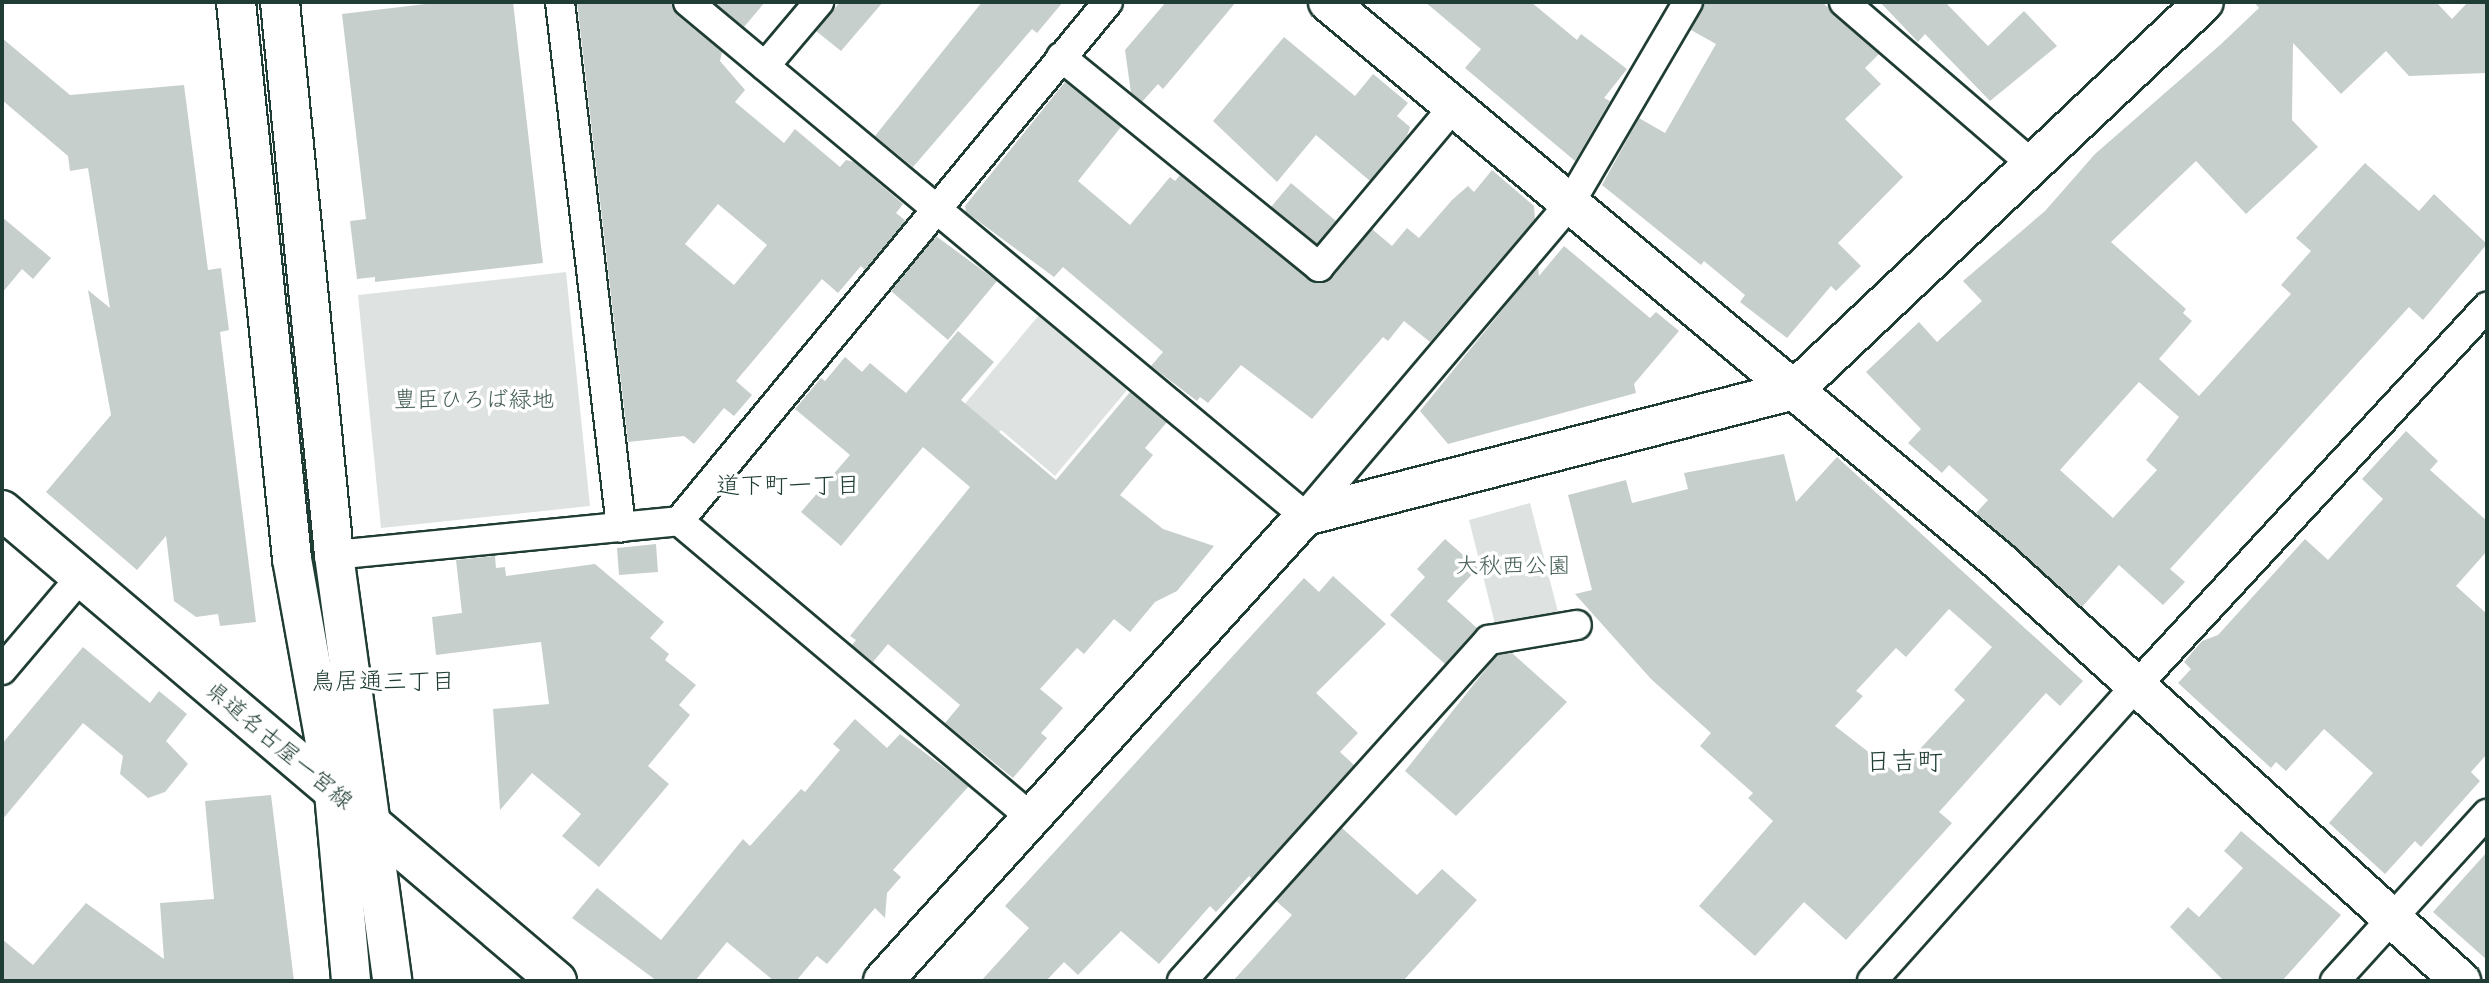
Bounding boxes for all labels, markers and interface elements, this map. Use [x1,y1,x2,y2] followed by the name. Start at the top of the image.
[394,386,554,414] park label: 豊臣ひろば緑地
[716,473,860,501] district label: 道下町一丁目
[1456,552,1570,580] park label: 大秋西公園
[311,669,455,697] district label: 鳥居通三丁目
[200,676,358,816] street label: 県道名古屋一宮線
[1865,747,1943,779] district label: 日吉町

